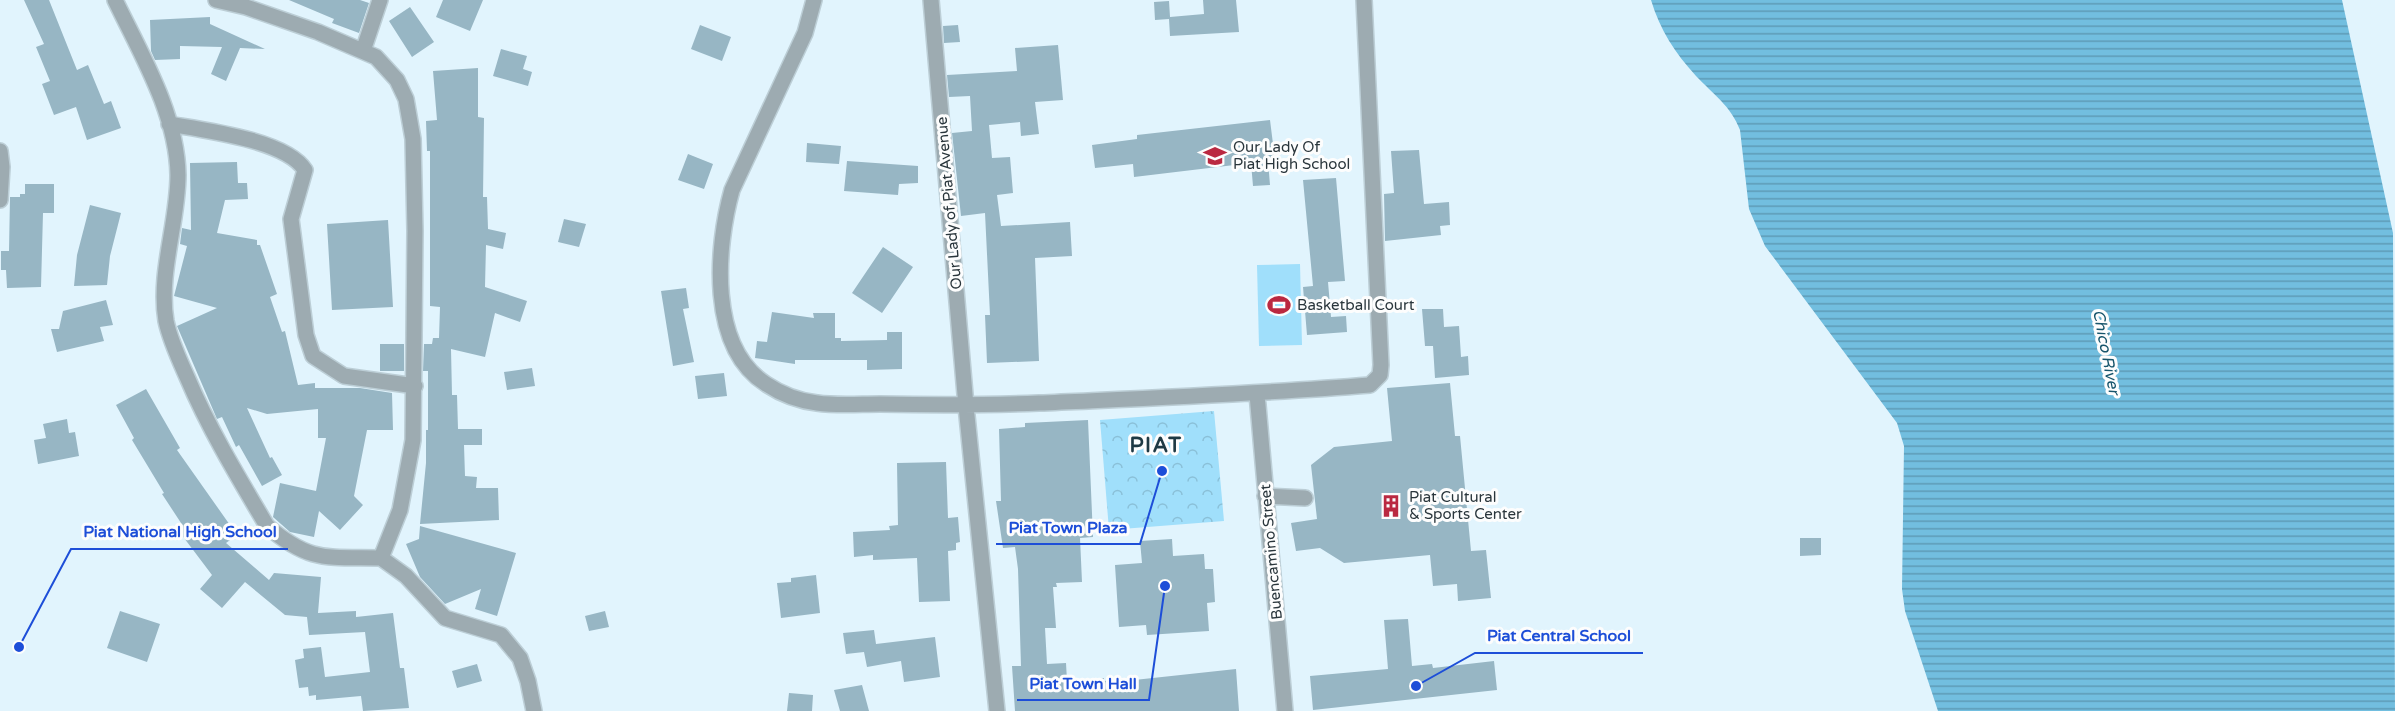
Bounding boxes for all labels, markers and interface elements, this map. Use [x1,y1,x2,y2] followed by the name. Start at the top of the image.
[932,116,966,290] street label: Our Lady of Piat Avenue
[1233,138,1350,173] place label: Our Lady Of Piat High School
[1202,143,1228,169] school or university icon: Our Lady Of Piat High School
[1266,292,1292,318] sports icon: Basketball Court
[1297,296,1415,314] place label: Basketball Court
[2088,308,2124,398] water label: Chico River
[1129,433,1183,458] district label: PIAT
[1256,483,1286,621] street label: Buencamino Street
[1409,488,1522,523] place label: Piat Cultural & Sports Center
[1378,493,1404,519] building icon: Piat Cultural & Sports Center
[996,510,1140,544] callout: Piat Town Plaza
[71,515,288,549] callout: Piat National High School
[1008,518,1128,538] text: Piat Town Plaza
[83,522,277,542] text: Piat National High School
[1475,619,1643,653] callout: Piat Central School
[1487,626,1631,646] text: Piat Central School
[1017,666,1149,700] callout: Piat Town Hall
[1029,674,1137,694] text: Piat Town Hall

